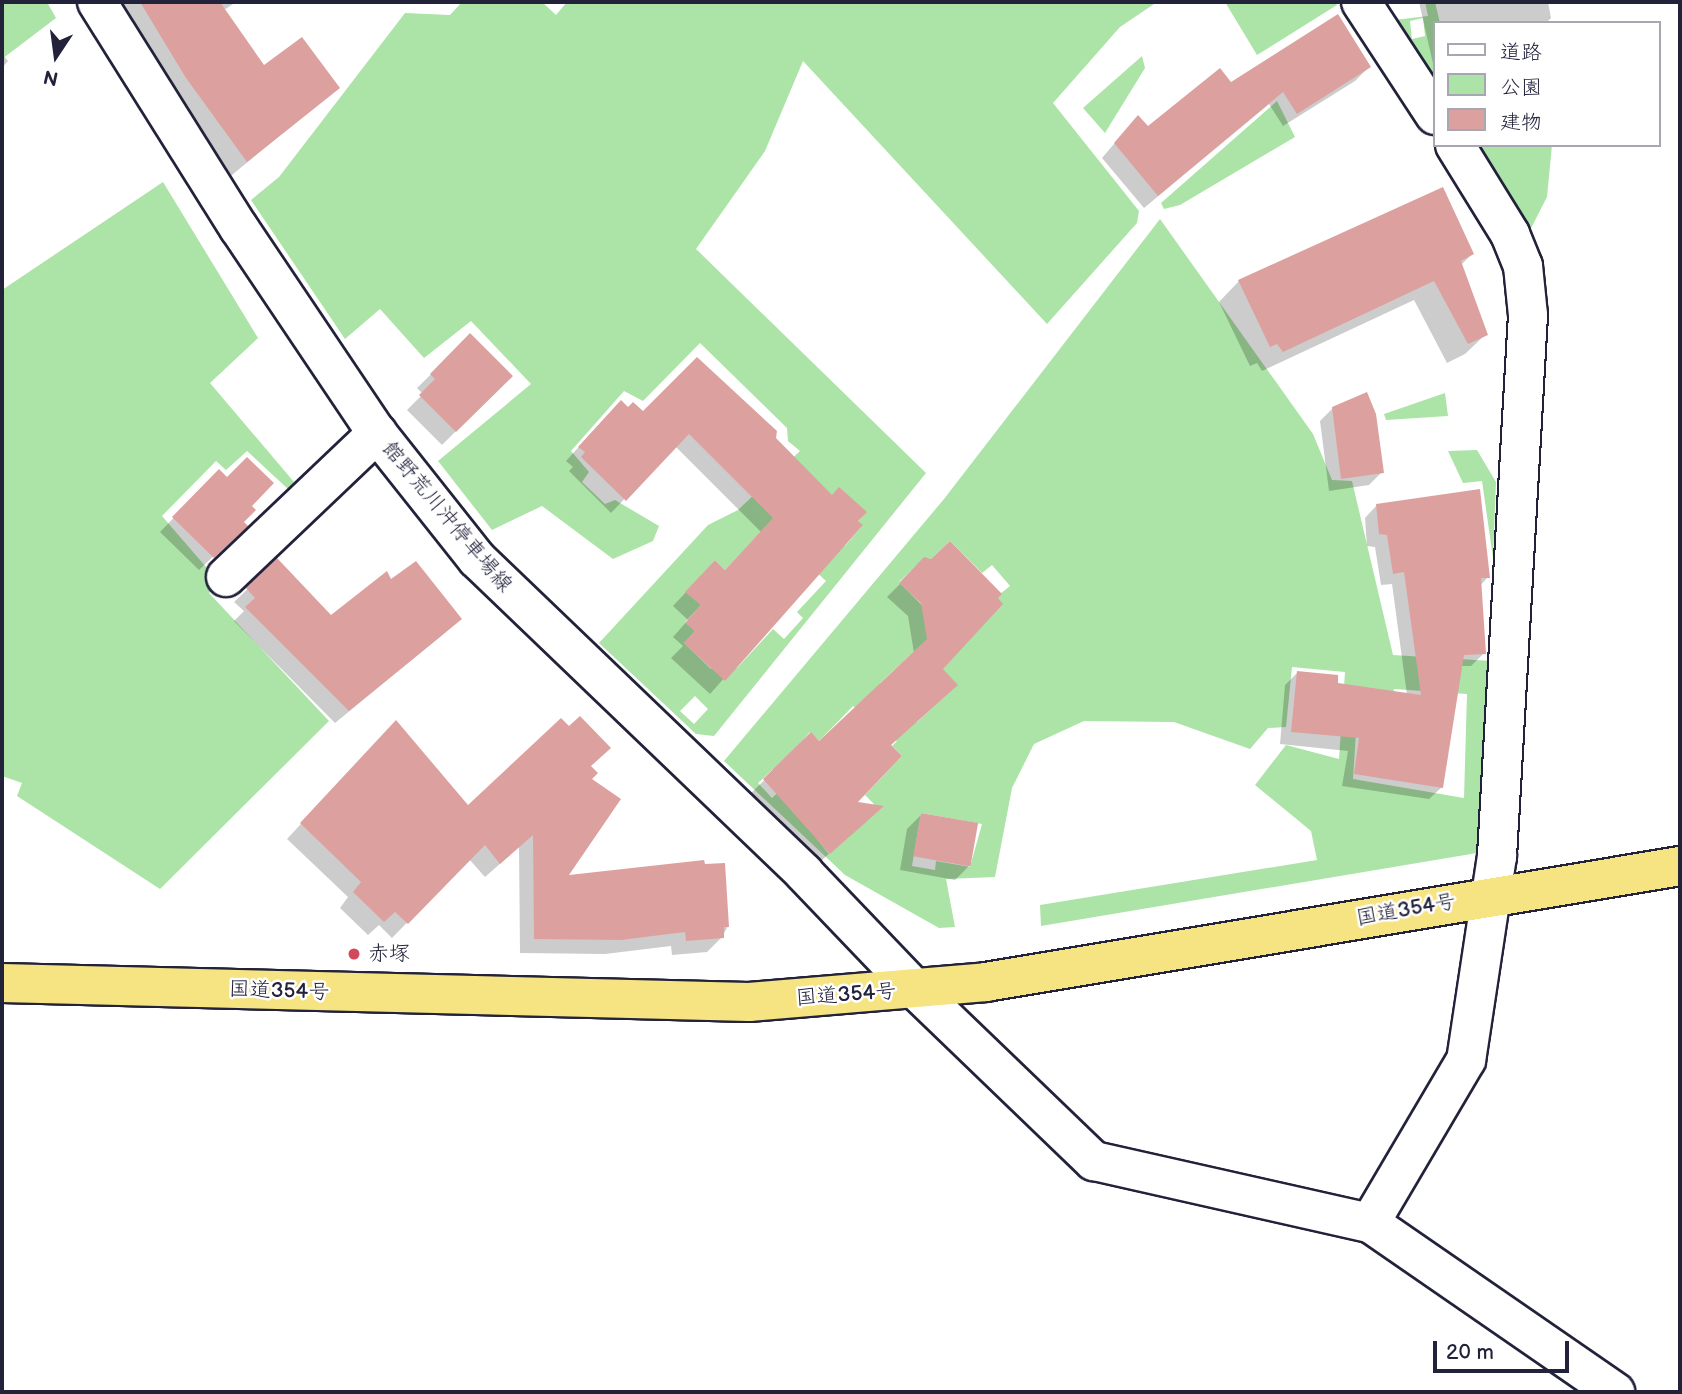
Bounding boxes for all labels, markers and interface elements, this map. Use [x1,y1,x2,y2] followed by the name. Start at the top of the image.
[21,21,91,91] north arrow
[1434,21,1661,147] legend
[1500,40,1542,65] text: 道路
[42,64,61,90] text: N
[1500,75,1542,100] text: 公園
[1500,110,1542,135] text: 建物
[377,437,517,597] street label: 館野荒川沖停車場線
[1354,889,1458,931] street label: 国道354号
[368,941,410,967] place label: 赤塚
[346,946,362,962] marker: 赤塚
[228,977,330,1005] street label: 国道354号
[795,979,897,1011] street label: 国道354号
[1437,1328,1574,1372] scale bar
[1446,1340,1494,1365] text: 20 m

